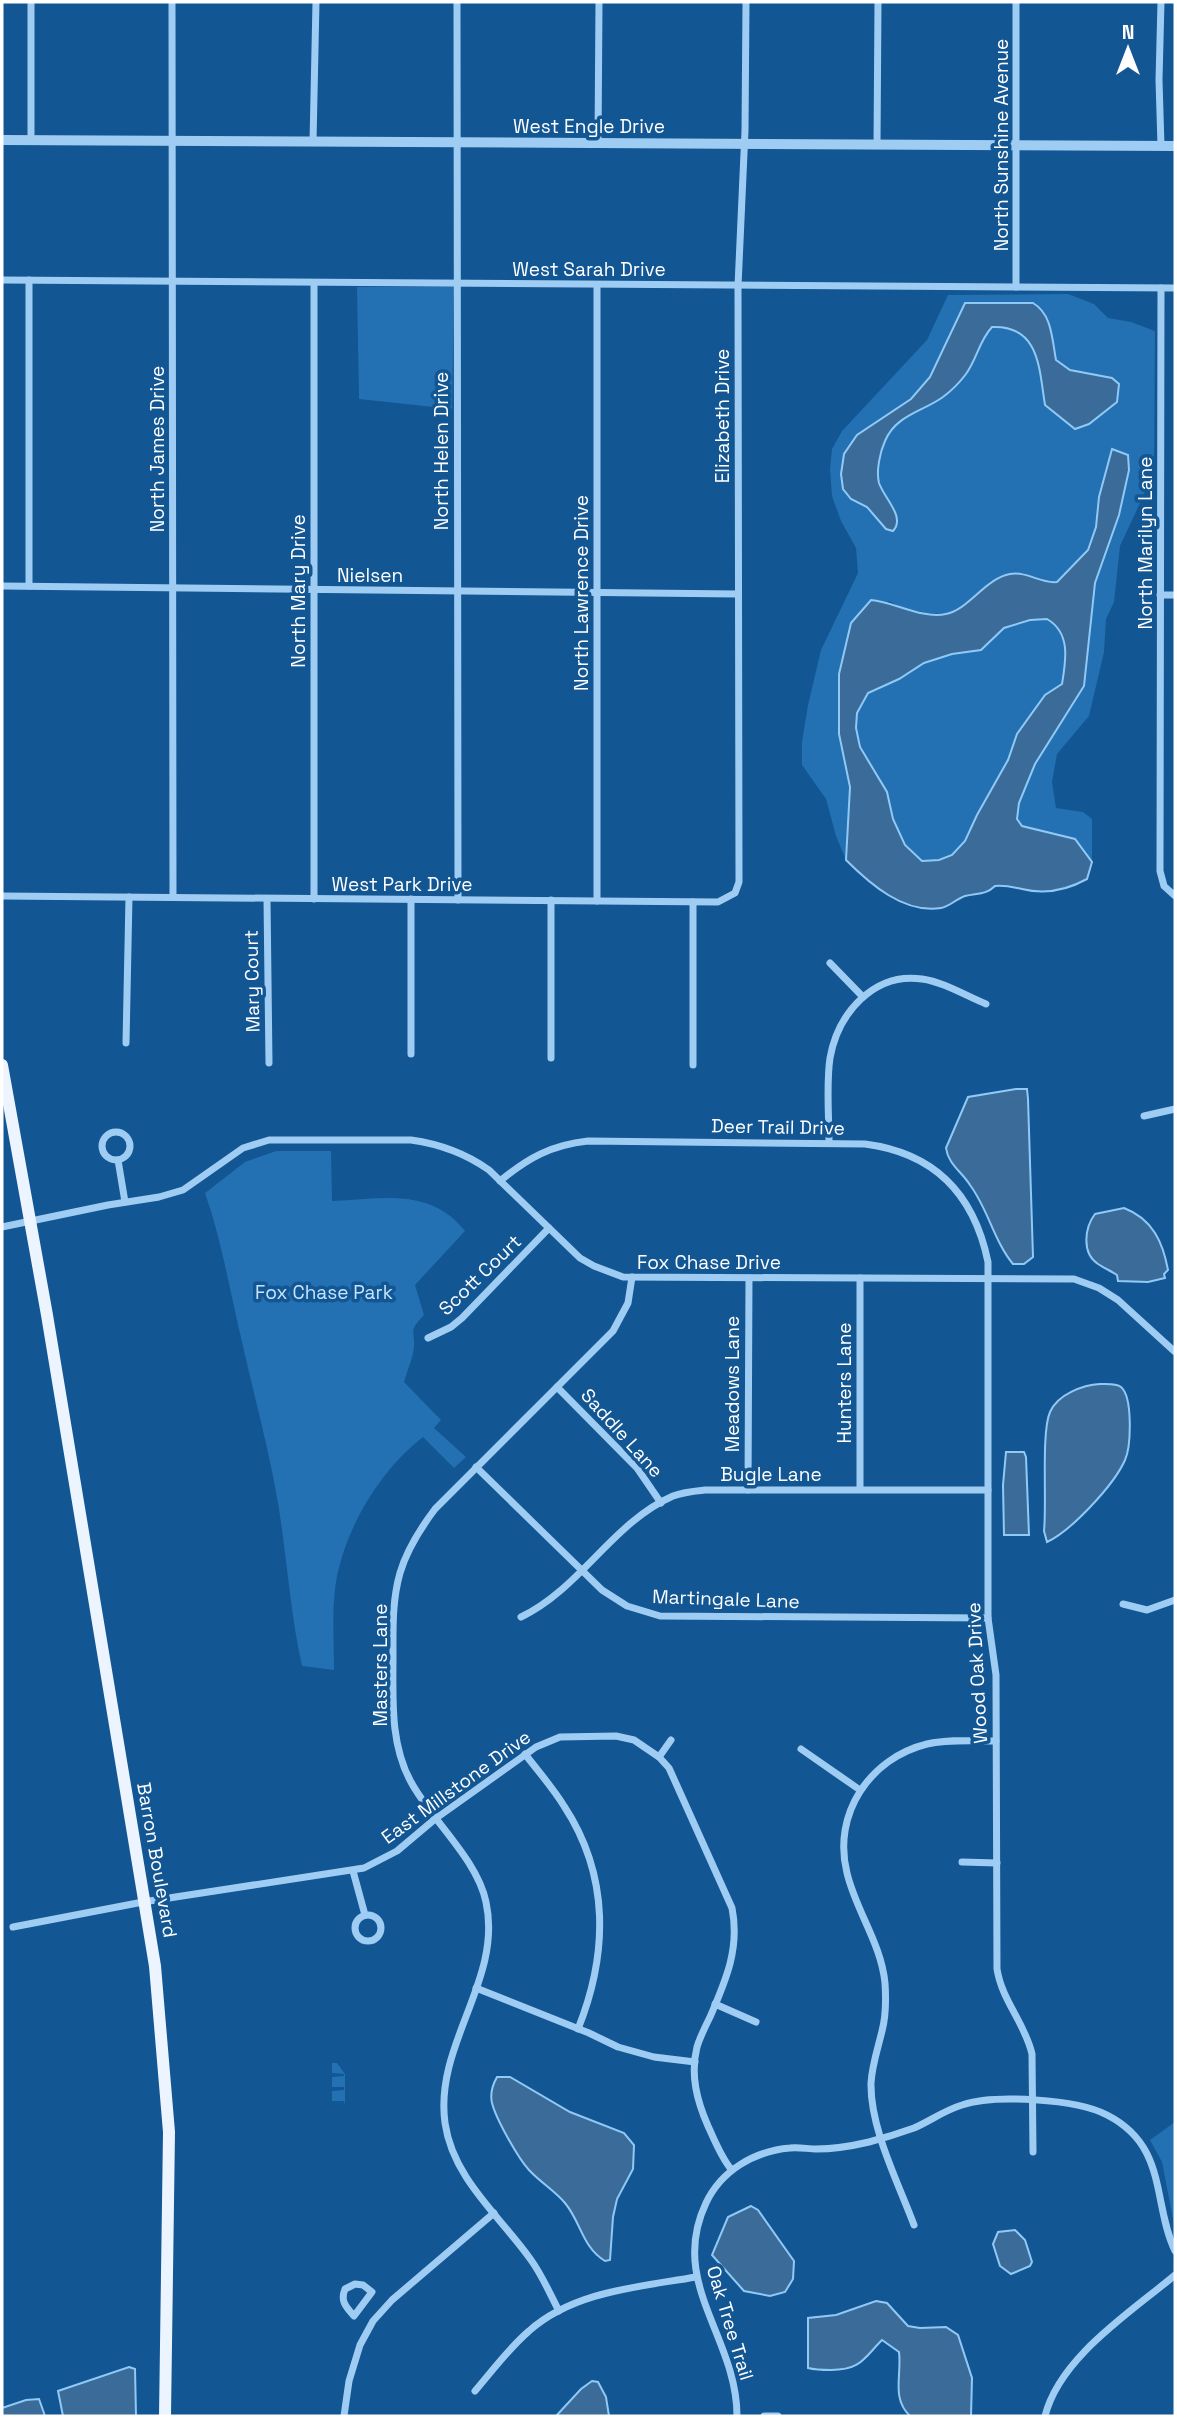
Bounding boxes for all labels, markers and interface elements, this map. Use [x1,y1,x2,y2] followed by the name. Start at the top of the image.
[1093,14,1163,84] north arrow
[1122,20,1134,45] text: N
[989,39,1014,251] street label: North Sunshine Avenue
[513,114,665,139] street label: West Engle Drive
[512,257,666,282] street label: West Sarah Drive
[710,349,735,483] street label: Elizabeth Drive
[145,366,170,532] street label: North James Drive
[429,372,454,530] street label: North Helen Drive
[1133,457,1158,629] street label: North Marilyn Lane
[569,495,594,691] street label: North Lawrence Drive
[286,514,311,668] street label: North Mary Drive
[337,563,403,588] street label: Nielsen
[332,872,472,897] street label: West Park Drive
[239,930,265,1032] street label: Mary Court
[711,1113,845,1141] street label: Deer Trail Drive
[433,1229,527,1321] street label: Scott Court
[637,1250,781,1275] street label: Fox Chase Drive
[255,1280,393,1305] park label: Fox Chase Park
[720,1316,745,1452] street label: Meadows Lane
[832,1322,857,1444] street label: Hunters Lane
[575,1383,669,1483] street label: Saddle Lane
[720,1462,822,1487] street label: Bugle Lane
[652,1584,800,1614] street label: Martingale Lane
[961,1602,993,1744] street label: Wood Oak Drive
[368,1604,393,1726] street label: Masters Lane
[376,1724,536,1850] street label: East Millstone Drive
[131,1780,183,1940] street label: Barron Boulevard
[701,2263,759,2383] street label: Oak Tree Trail

